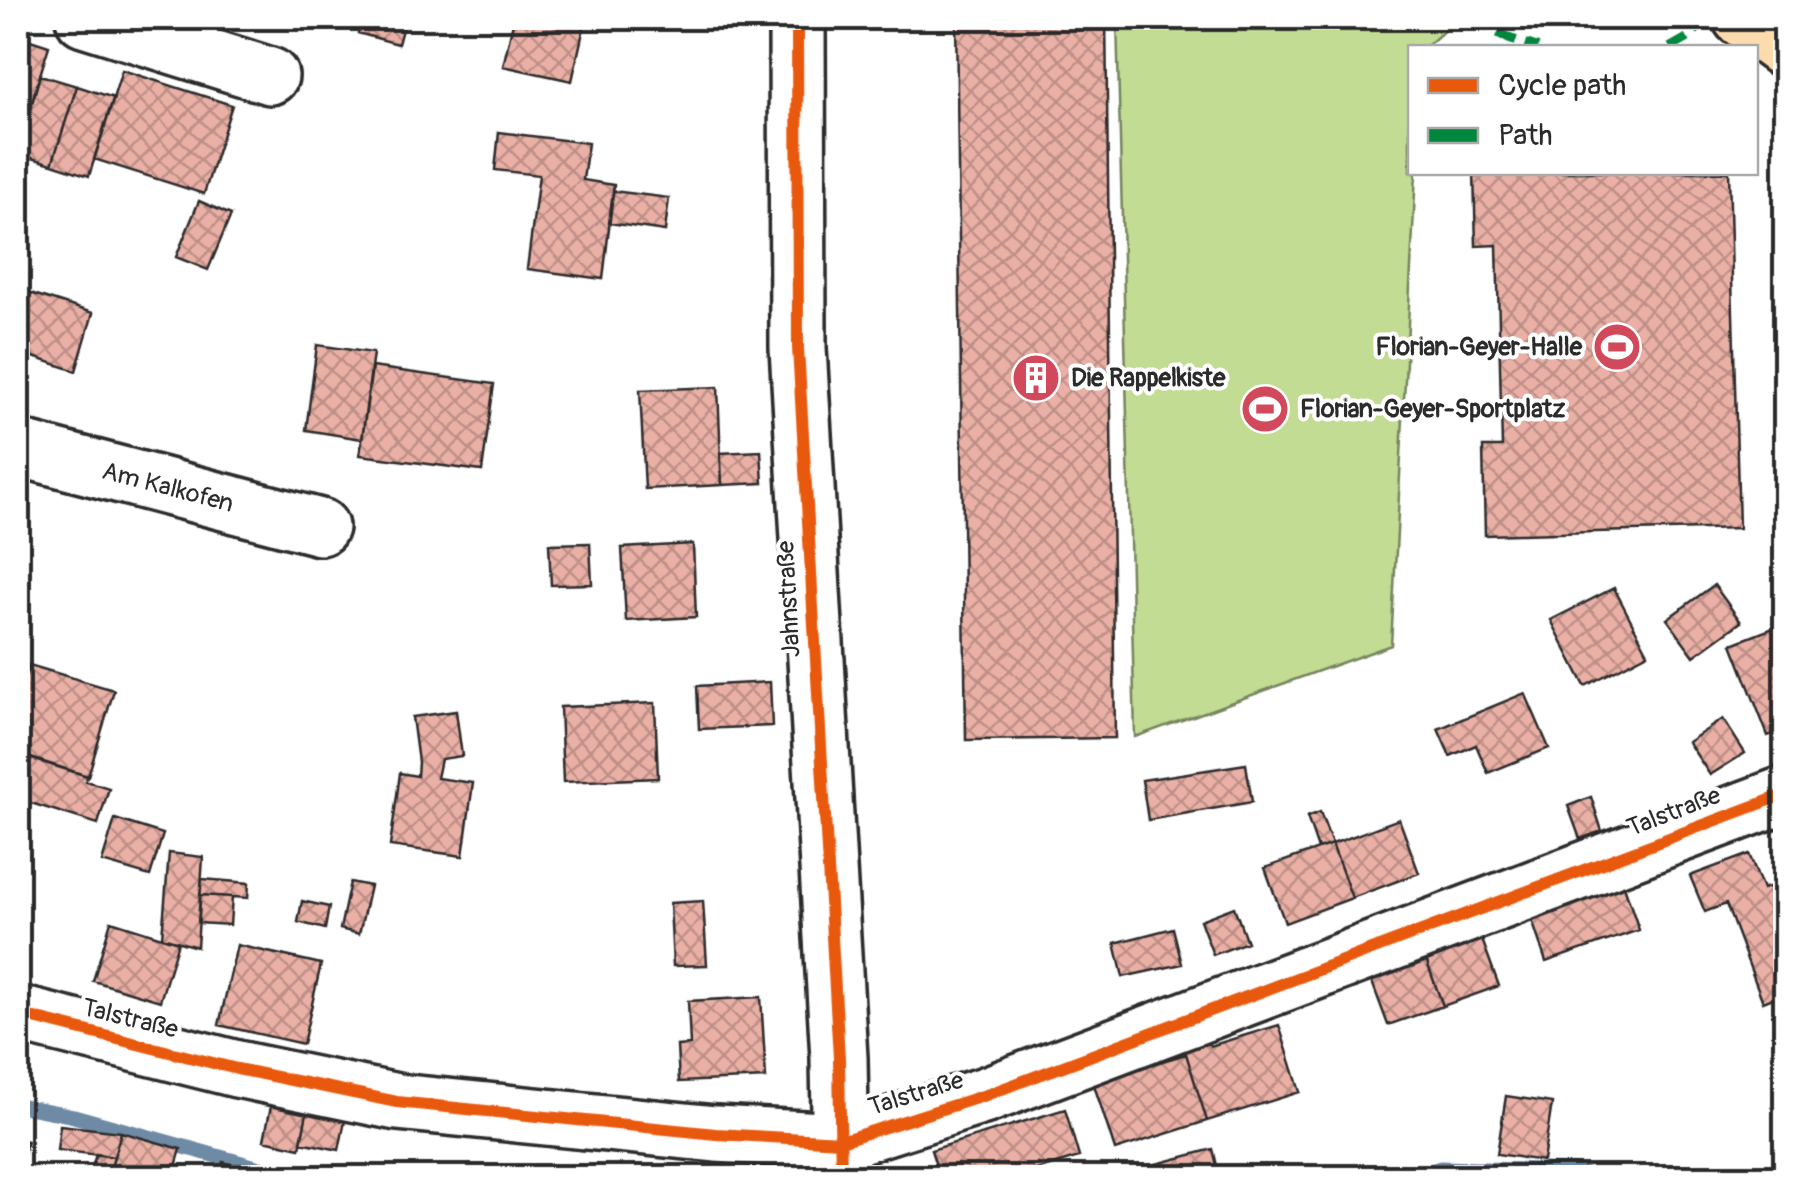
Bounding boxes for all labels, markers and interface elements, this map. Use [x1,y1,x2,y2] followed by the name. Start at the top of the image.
[1408,45,1758,175] legend
[1498,67,1626,104] text: Cycle path
[1498,117,1553,154] text: Path
[1591,321,1643,373] sports icon: Florian-Geyer-Halle
[1376,332,1583,363] place label: Florian-Geyer-Halle
[1010,352,1062,404] building icon: Die Rappelkiste
[1071,363,1226,394] place label: Die Rappelkiste
[1239,383,1291,435] sports icon: Florian-Geyer-Sportplatz
[1300,394,1565,425] place label: Florian-Geyer-Sportplatz
[99,455,237,519] street label: Am Kalkofen
[770,539,808,658] street label: Jahnstraße
[1623,780,1726,844] street label: Talstraße
[79,992,182,1046] street label: Talstraße
[865,1065,968,1123] street label: Talstraße

